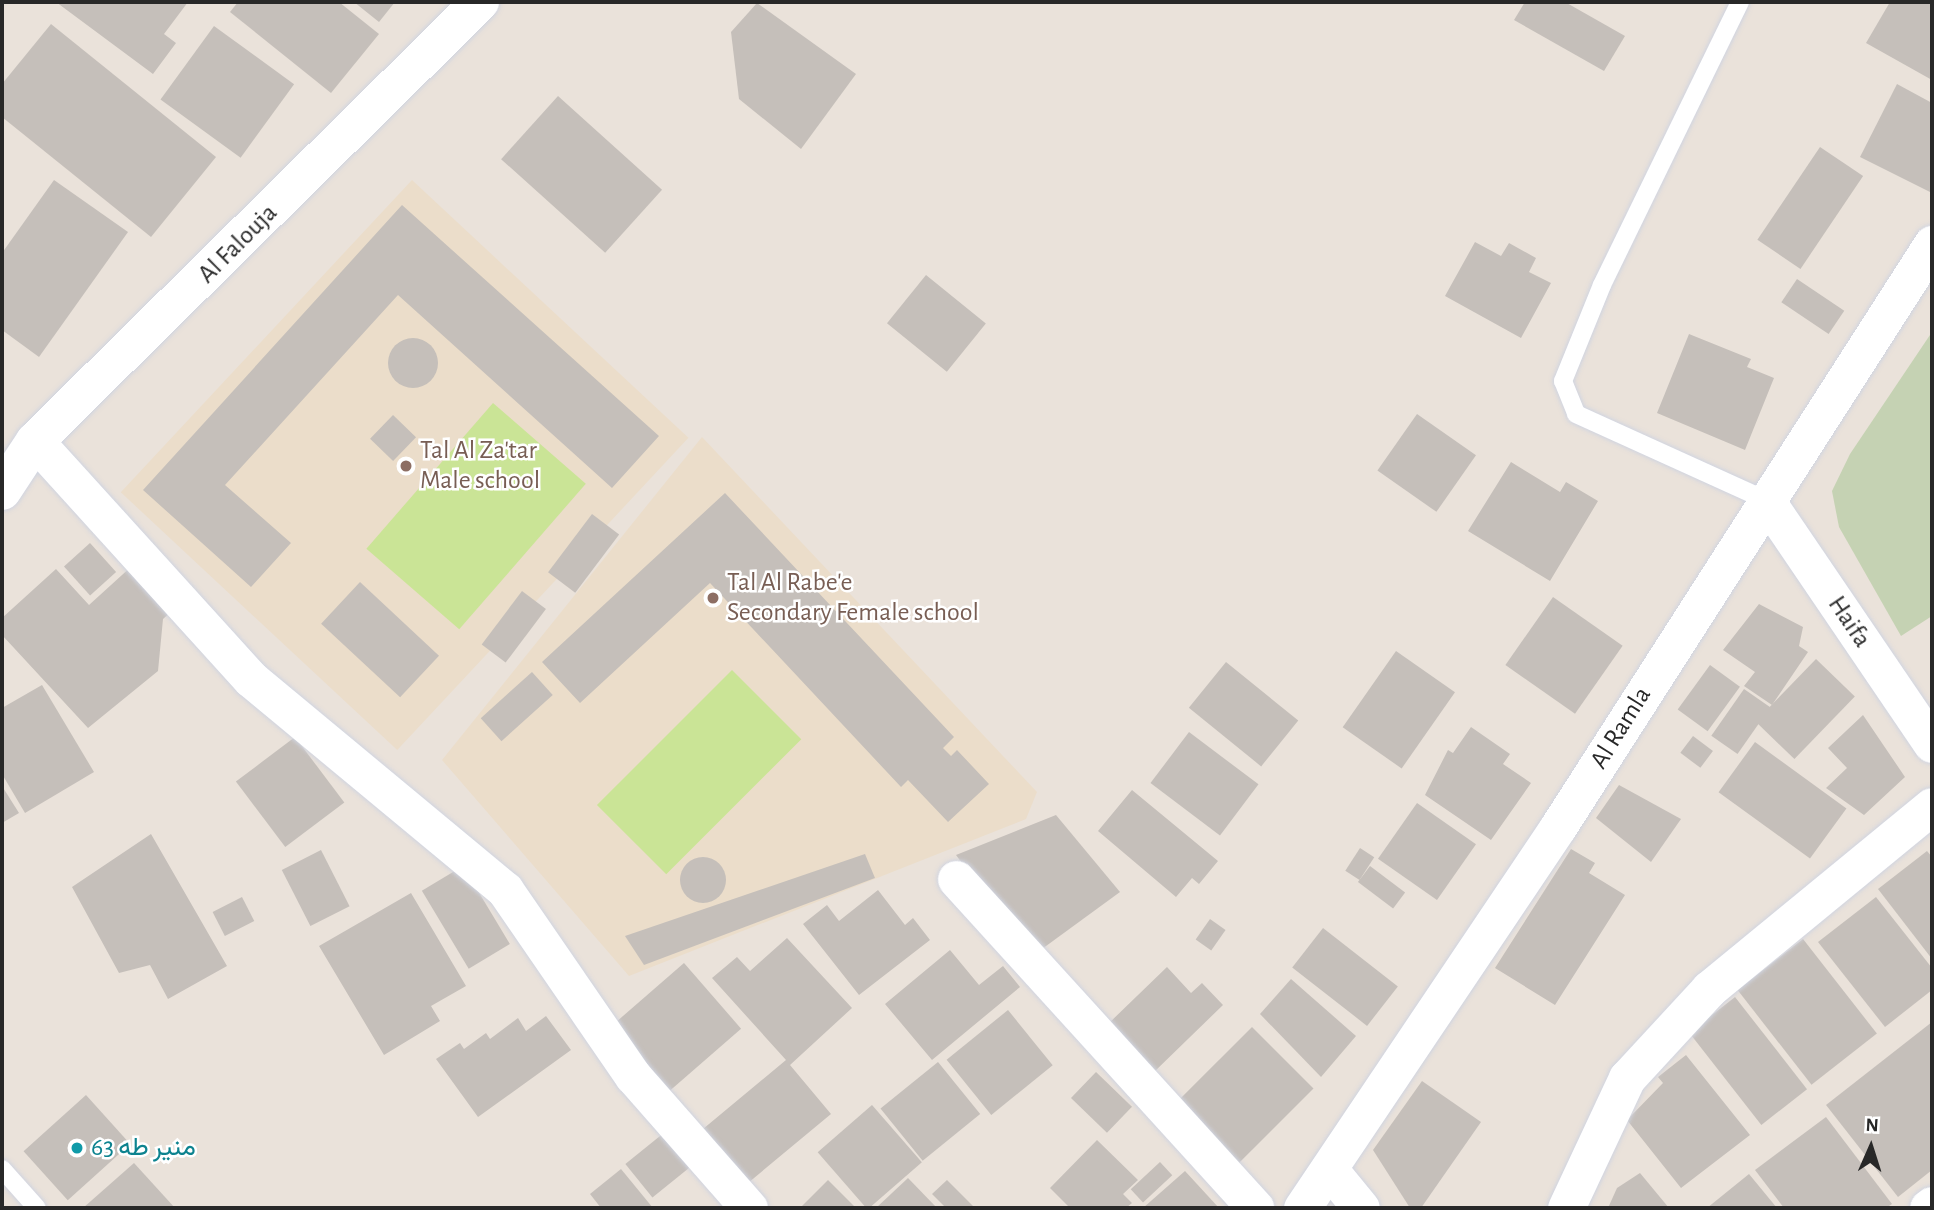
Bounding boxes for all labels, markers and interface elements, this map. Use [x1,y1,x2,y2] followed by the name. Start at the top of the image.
[192,198,284,290] street label: Al Falouja
[420,435,540,496] place label: Tal Al Za'tar Male school
[398,458,414,474] marker: Tal Al Za'tar Male school
[727,567,979,628] place label: Tal Al Rabe'e Secondary Female school
[705,590,721,606] marker: Tal Al Rabe'e Secondary Female school
[1821,590,1877,654] street label: Haifa
[1584,681,1658,775] street label: Al Ramla
[1836,1112,1906,1182] north arrow
[1865,1116,1879,1135] text: N
[91,1132,196,1164] place label: منير طه 63
[69,1140,85,1156] marker: منير طه 63

